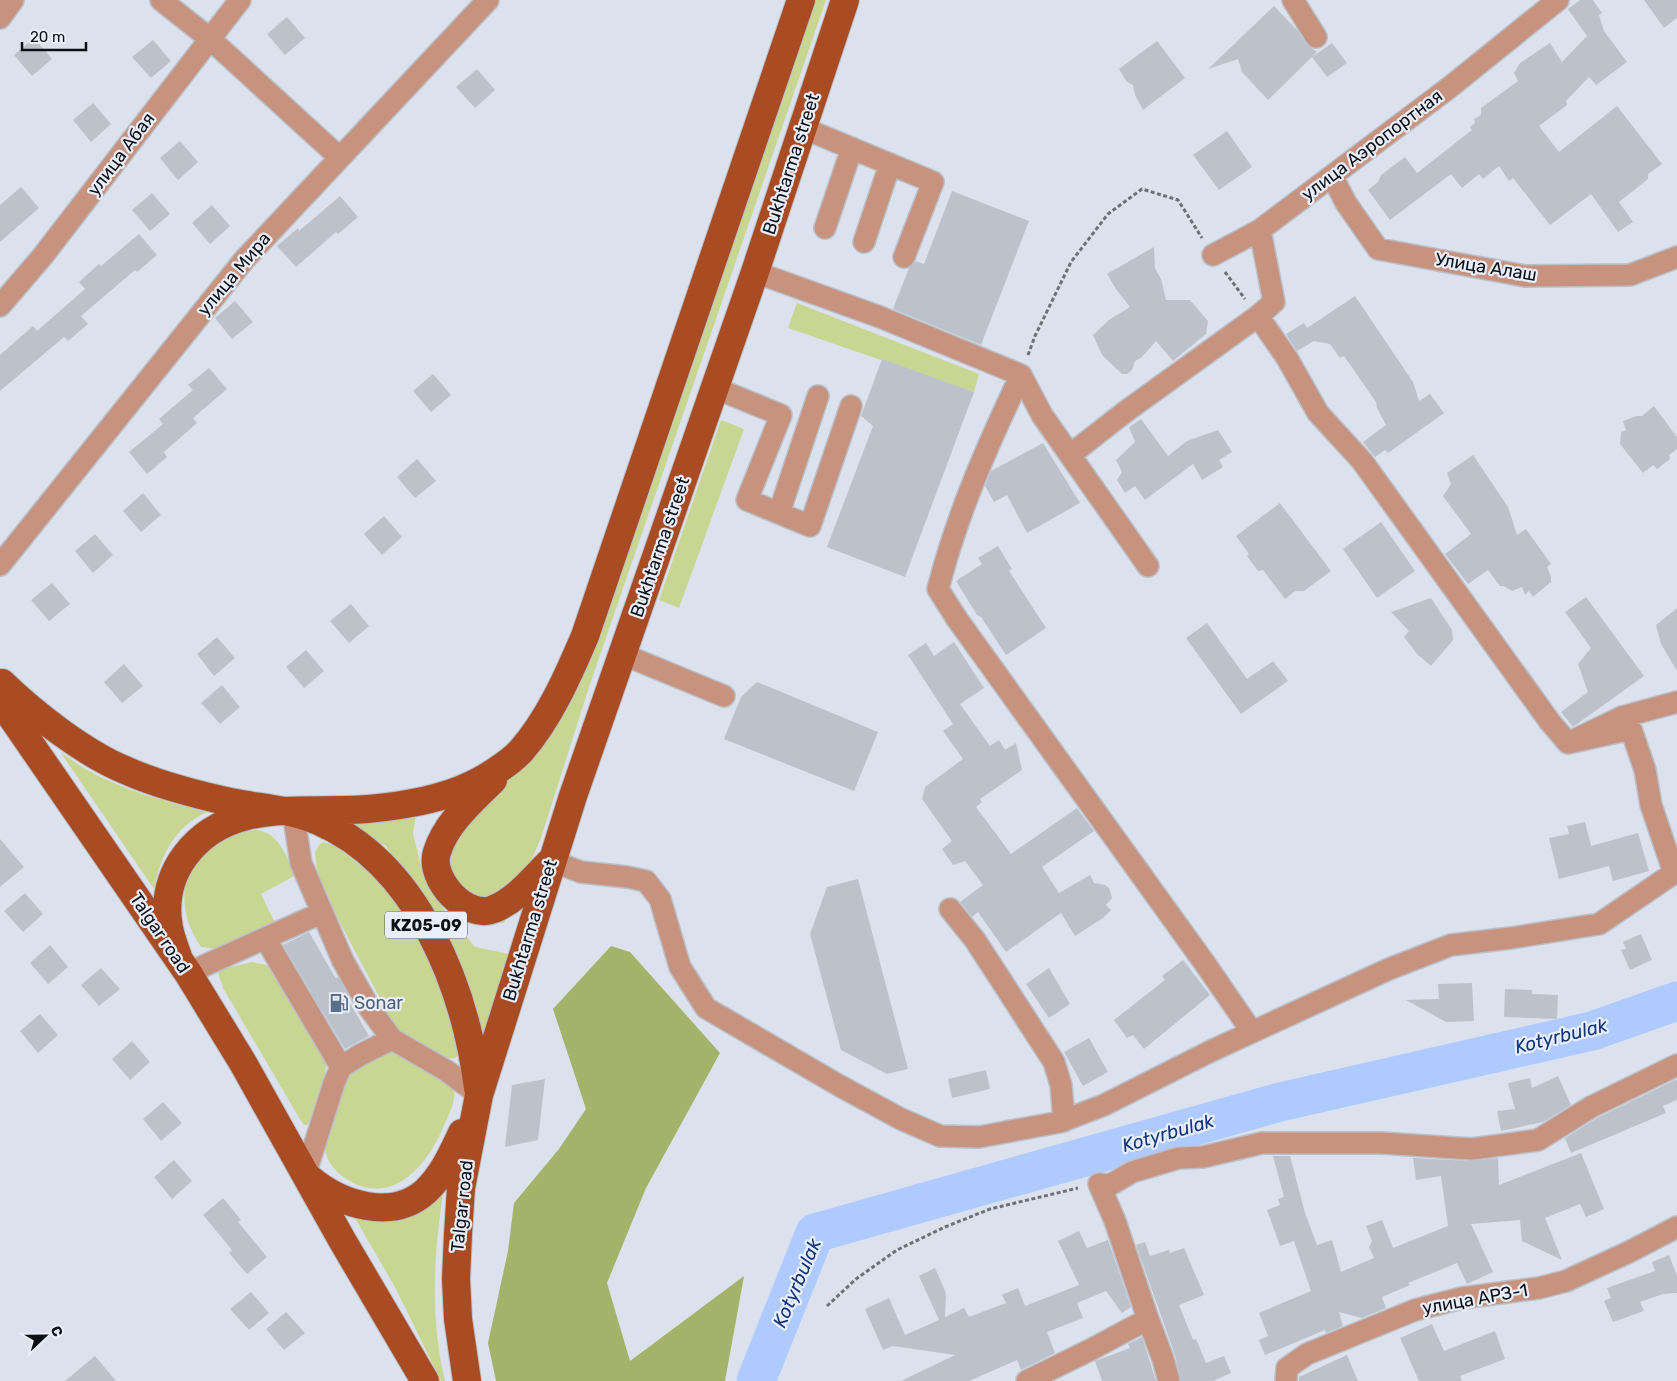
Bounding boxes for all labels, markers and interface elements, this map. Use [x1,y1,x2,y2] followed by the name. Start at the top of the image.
[22,20,86,52] scale bar
[30,28,65,46] text: 20 m
[1297,85,1447,205] street label: улица Аэропортная
[758,91,824,237] street label: Bukhtarma street
[83,108,159,200] street label: улица Абая
[193,228,275,320] street label: улица Мира
[1434,248,1538,286] street label: Улица Алаш
[626,474,694,620] street label: Bukhtarma street
[498,856,562,1004] street label: Bukhtarma street
[125,889,195,977] street label: Talgar road
[385,912,467,938] road number: KZ05-09
[328,992,350,1014] fuel station icon: Sonar
[354,992,403,1014] place label: Sonar
[1512,1013,1610,1059] water label: Kotyrbulak
[1119,1109,1217,1157] water label: Kotyrbulak
[446,1159,478,1253] street label: Talgar road
[768,1235,826,1331] water label: Kotyrbulak
[1421,1279,1529,1319] street label: улица АРЗ-1
[20,1311,70,1361] north arrow
[47,1324,66,1339] text: С

